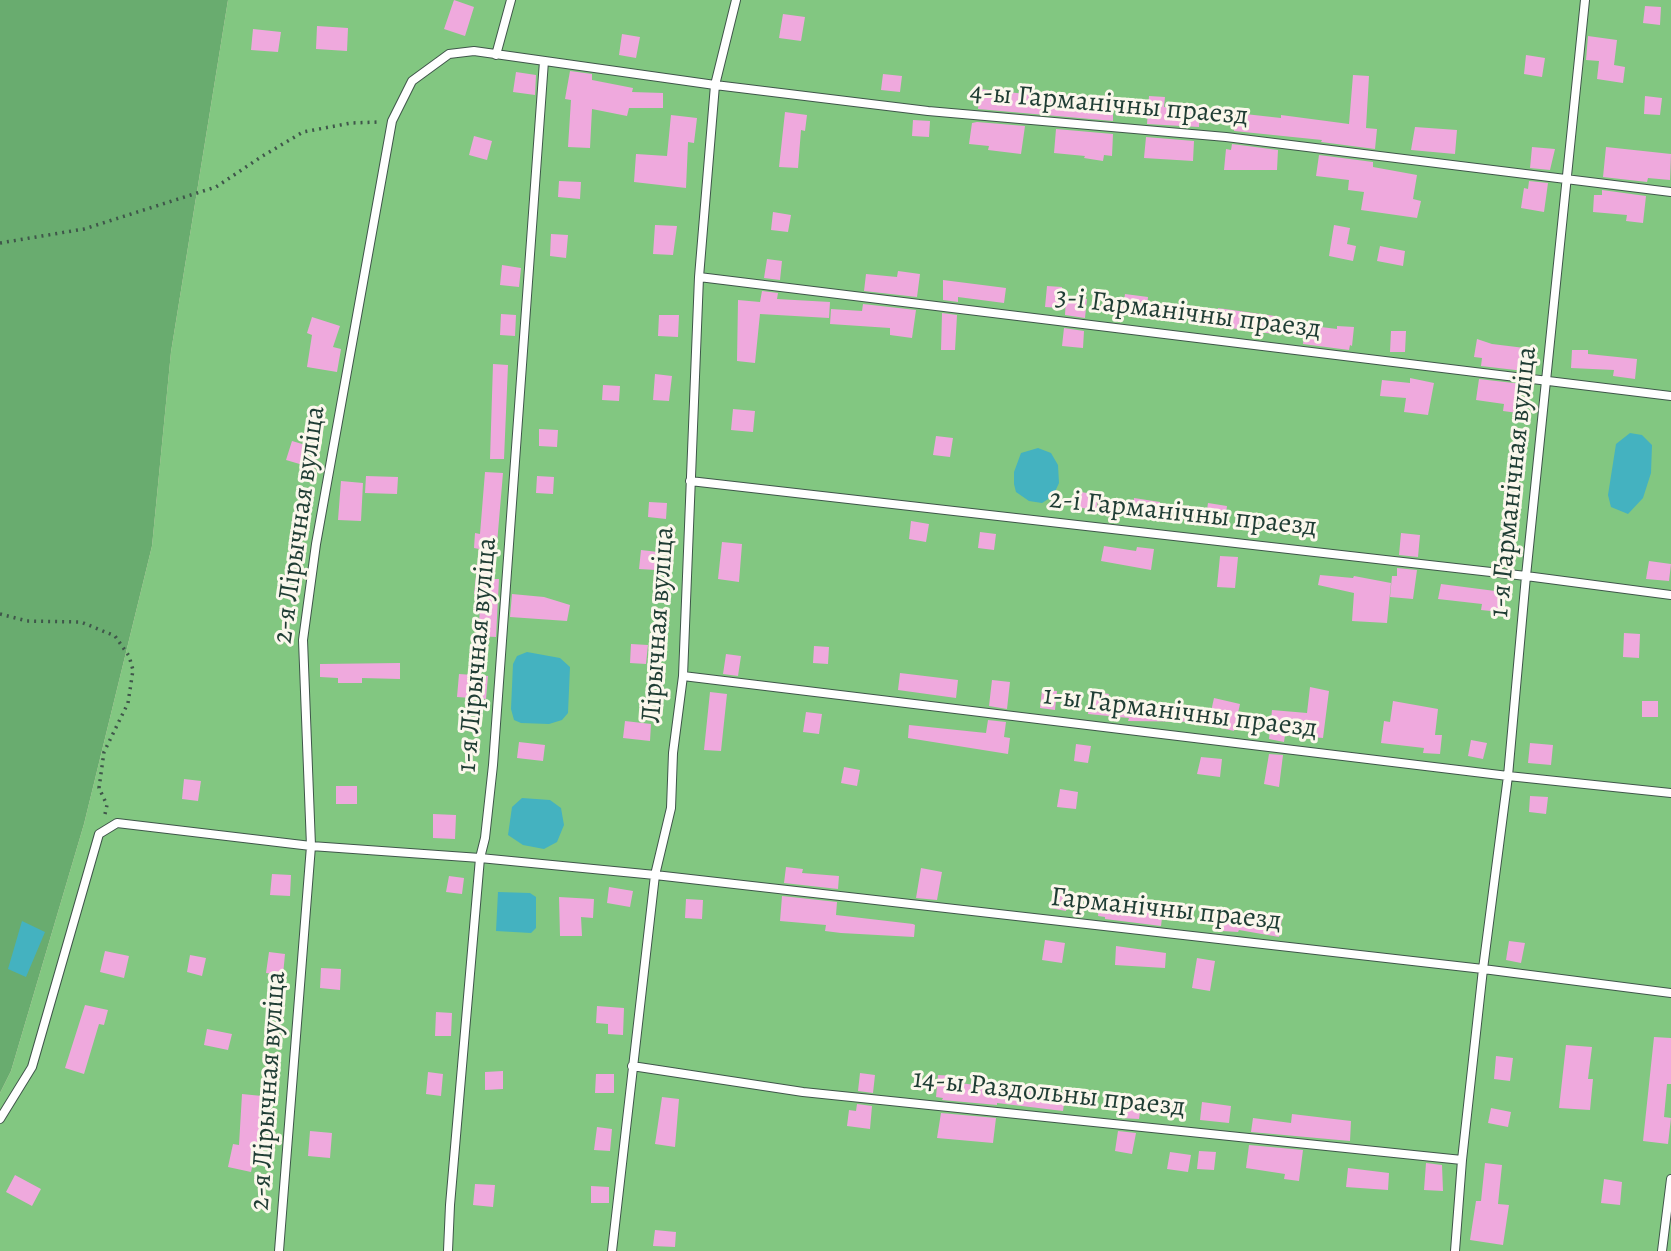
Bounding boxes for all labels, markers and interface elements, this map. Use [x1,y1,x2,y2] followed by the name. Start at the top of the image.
[968,76,1250,134] street label: 4-ы Гарманічны праезд
[1053,281,1323,347] street label: 3-і Гарманічны праезд
[1483,345,1545,619] street label: 1-я Гарманічная вуліца
[267,404,333,646] street label: 2-я Лірычная вуліца
[1047,483,1319,545] street label: 2-і Гарманічны праезд
[635,525,683,725] street label: Лірычная вуліца
[451,536,505,774] street label: 1-я Лірычная вуліца
[1041,680,1319,746] street label: 1-ы Гарманічны праезд
[1049,881,1283,939] street label: Гарманічны праезд
[244,970,294,1212] street label: 2-я Лірычная вуліца
[911,1063,1187,1125] street label: 14-ы Раздольны праезд

